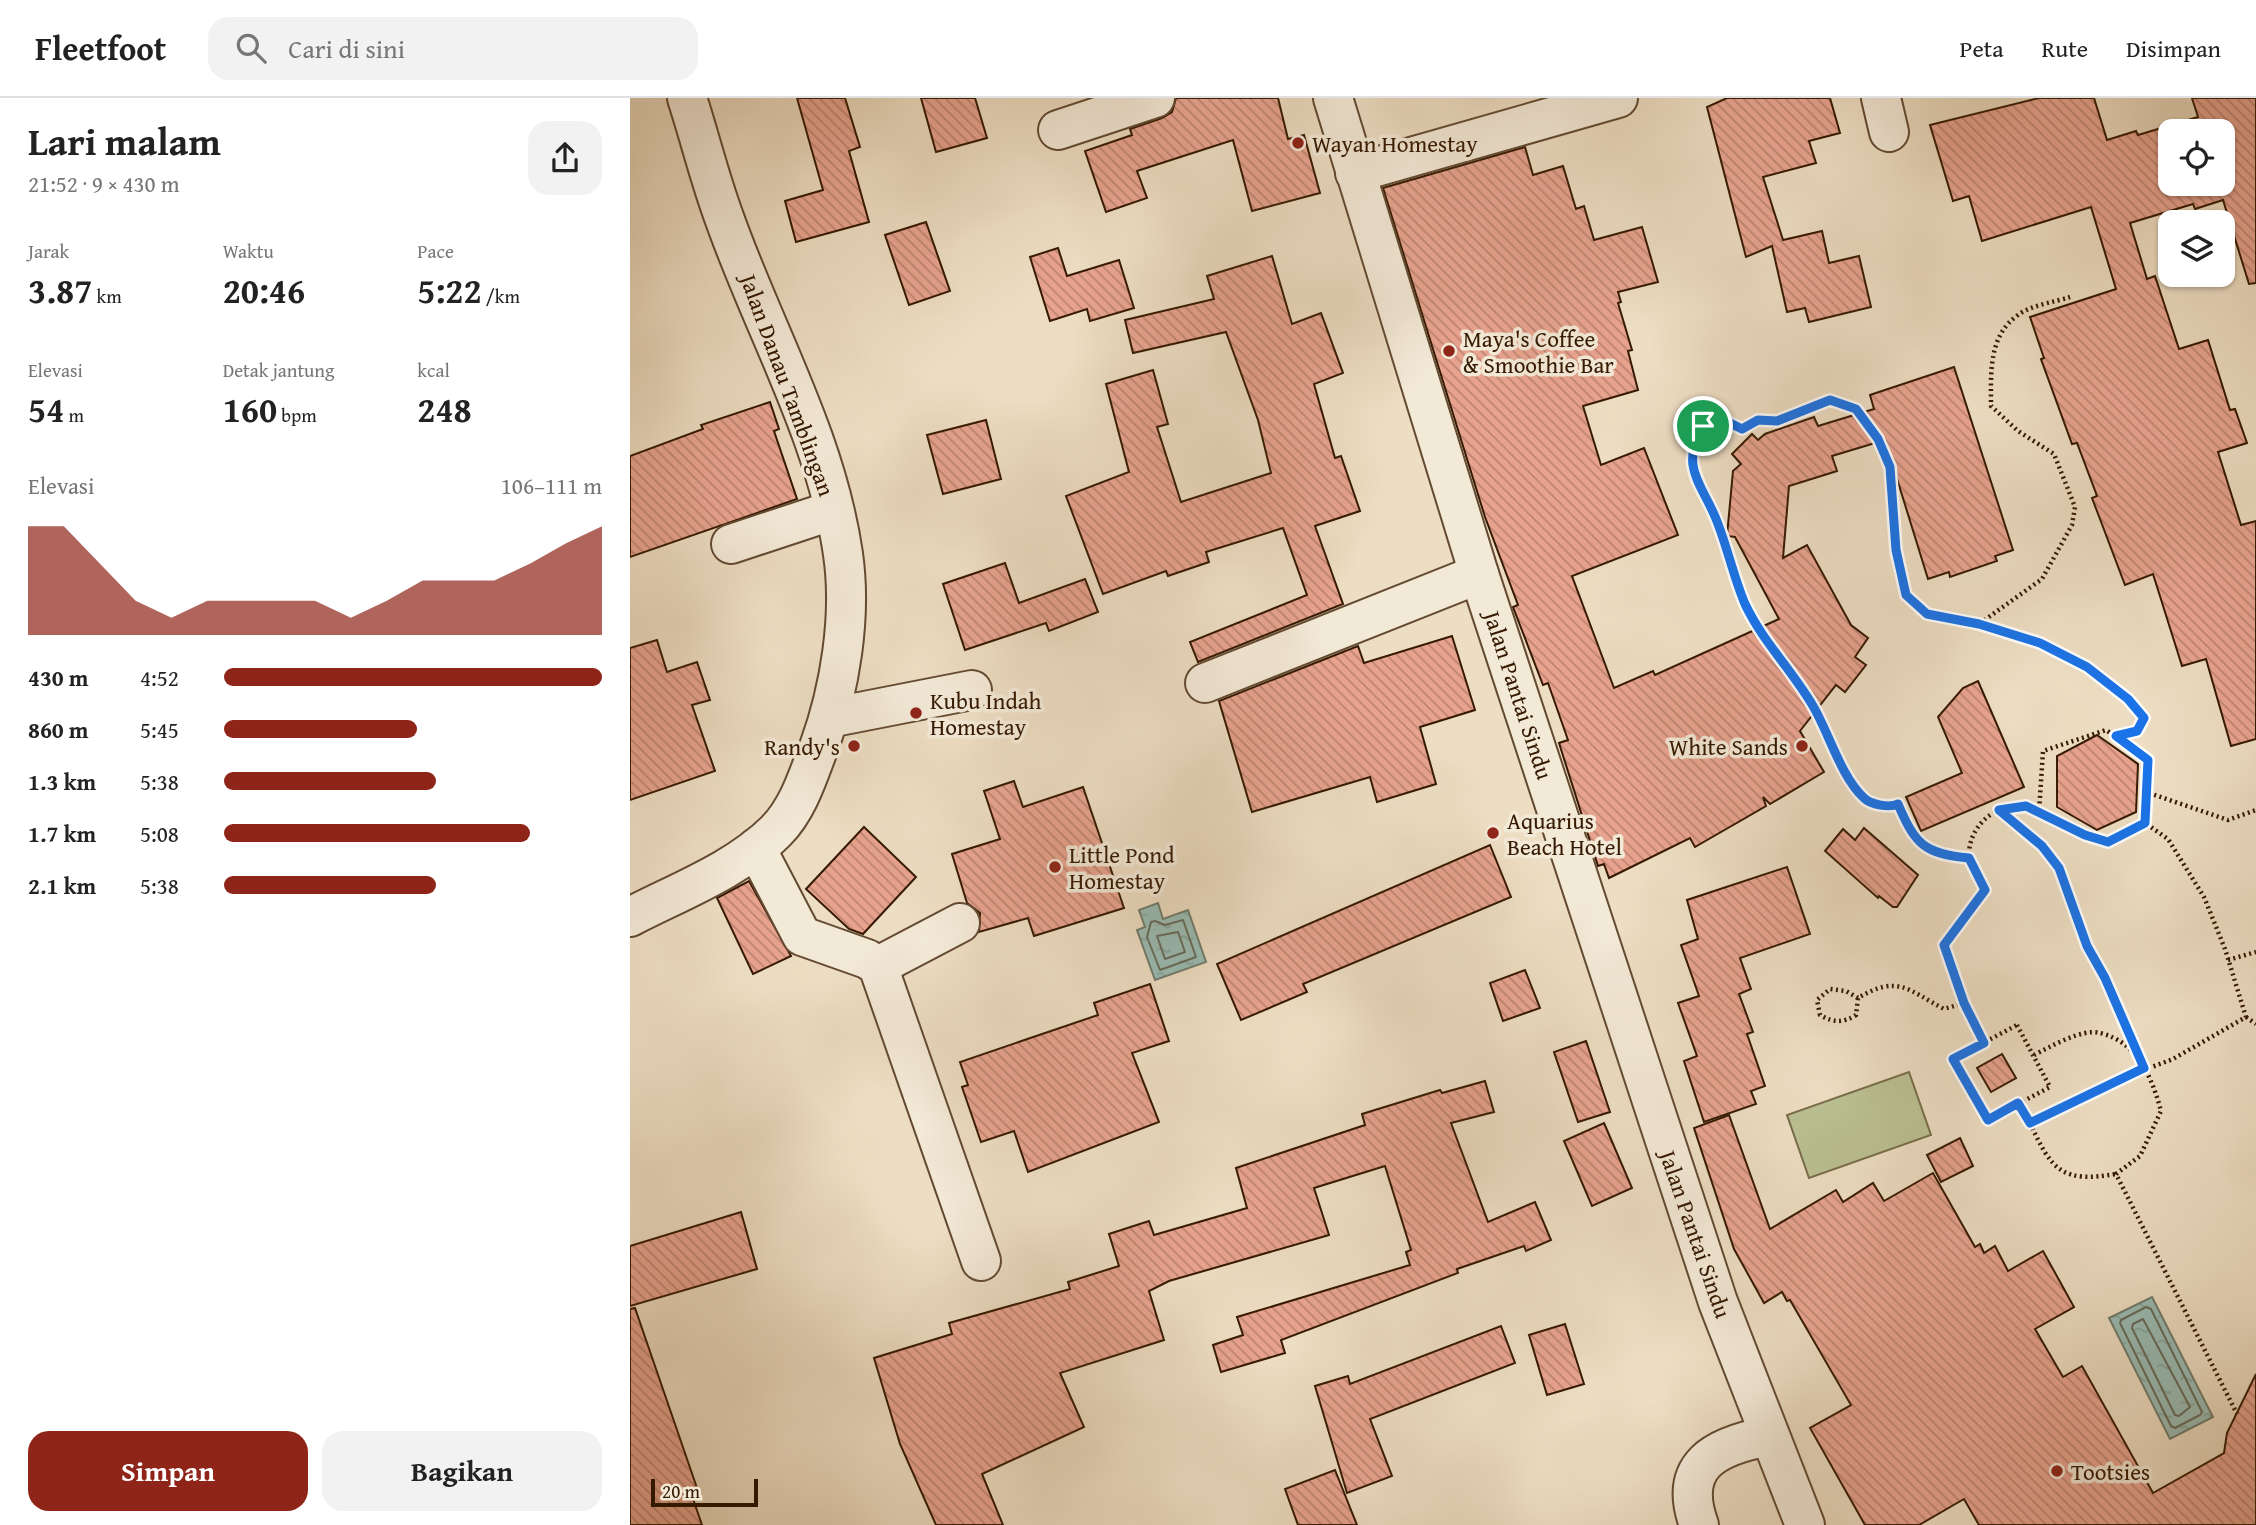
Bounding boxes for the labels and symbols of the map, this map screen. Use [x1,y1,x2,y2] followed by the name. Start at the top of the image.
[1312,127,1478,160] place label: Wayan Homestay
[1290,135,1306,151] marker: Wayan Homestay
[731,267,844,501] street label: Jalan Danau Tamblingan
[1463,322,1614,381] place label: Maya's Coffee & Smoothie Bar
[1441,343,1457,359] marker: Maya's Coffee & Smoothie Bar
[1673,396,1733,456] pin
[1475,604,1562,784] street label: Jalan Pantai Sindu
[930,684,1042,743] place label: Kubu Indah Homestay
[908,705,924,721] marker: Kubu Indah Homestay
[764,730,840,763] place label: Randy's
[1669,730,1788,763] place label: White Sands
[846,738,862,754] marker: Randy's
[1794,738,1810,754] marker: White Sands
[1507,804,1622,863] place label: Aquarius Beach Hotel
[1485,825,1501,841] marker: Aquarius Beach Hotel
[1069,838,1175,897] place label: Little Pond Homestay
[1047,859,1063,875] marker: Little Pond Homestay
[1651,1143,1740,1323] street label: Jalan Pantai Sindu
[2071,1455,2150,1488] place label: Tootsies
[2049,1463,2065,1479] marker: Tootsies
[651,1476,758,1508] scale bar

